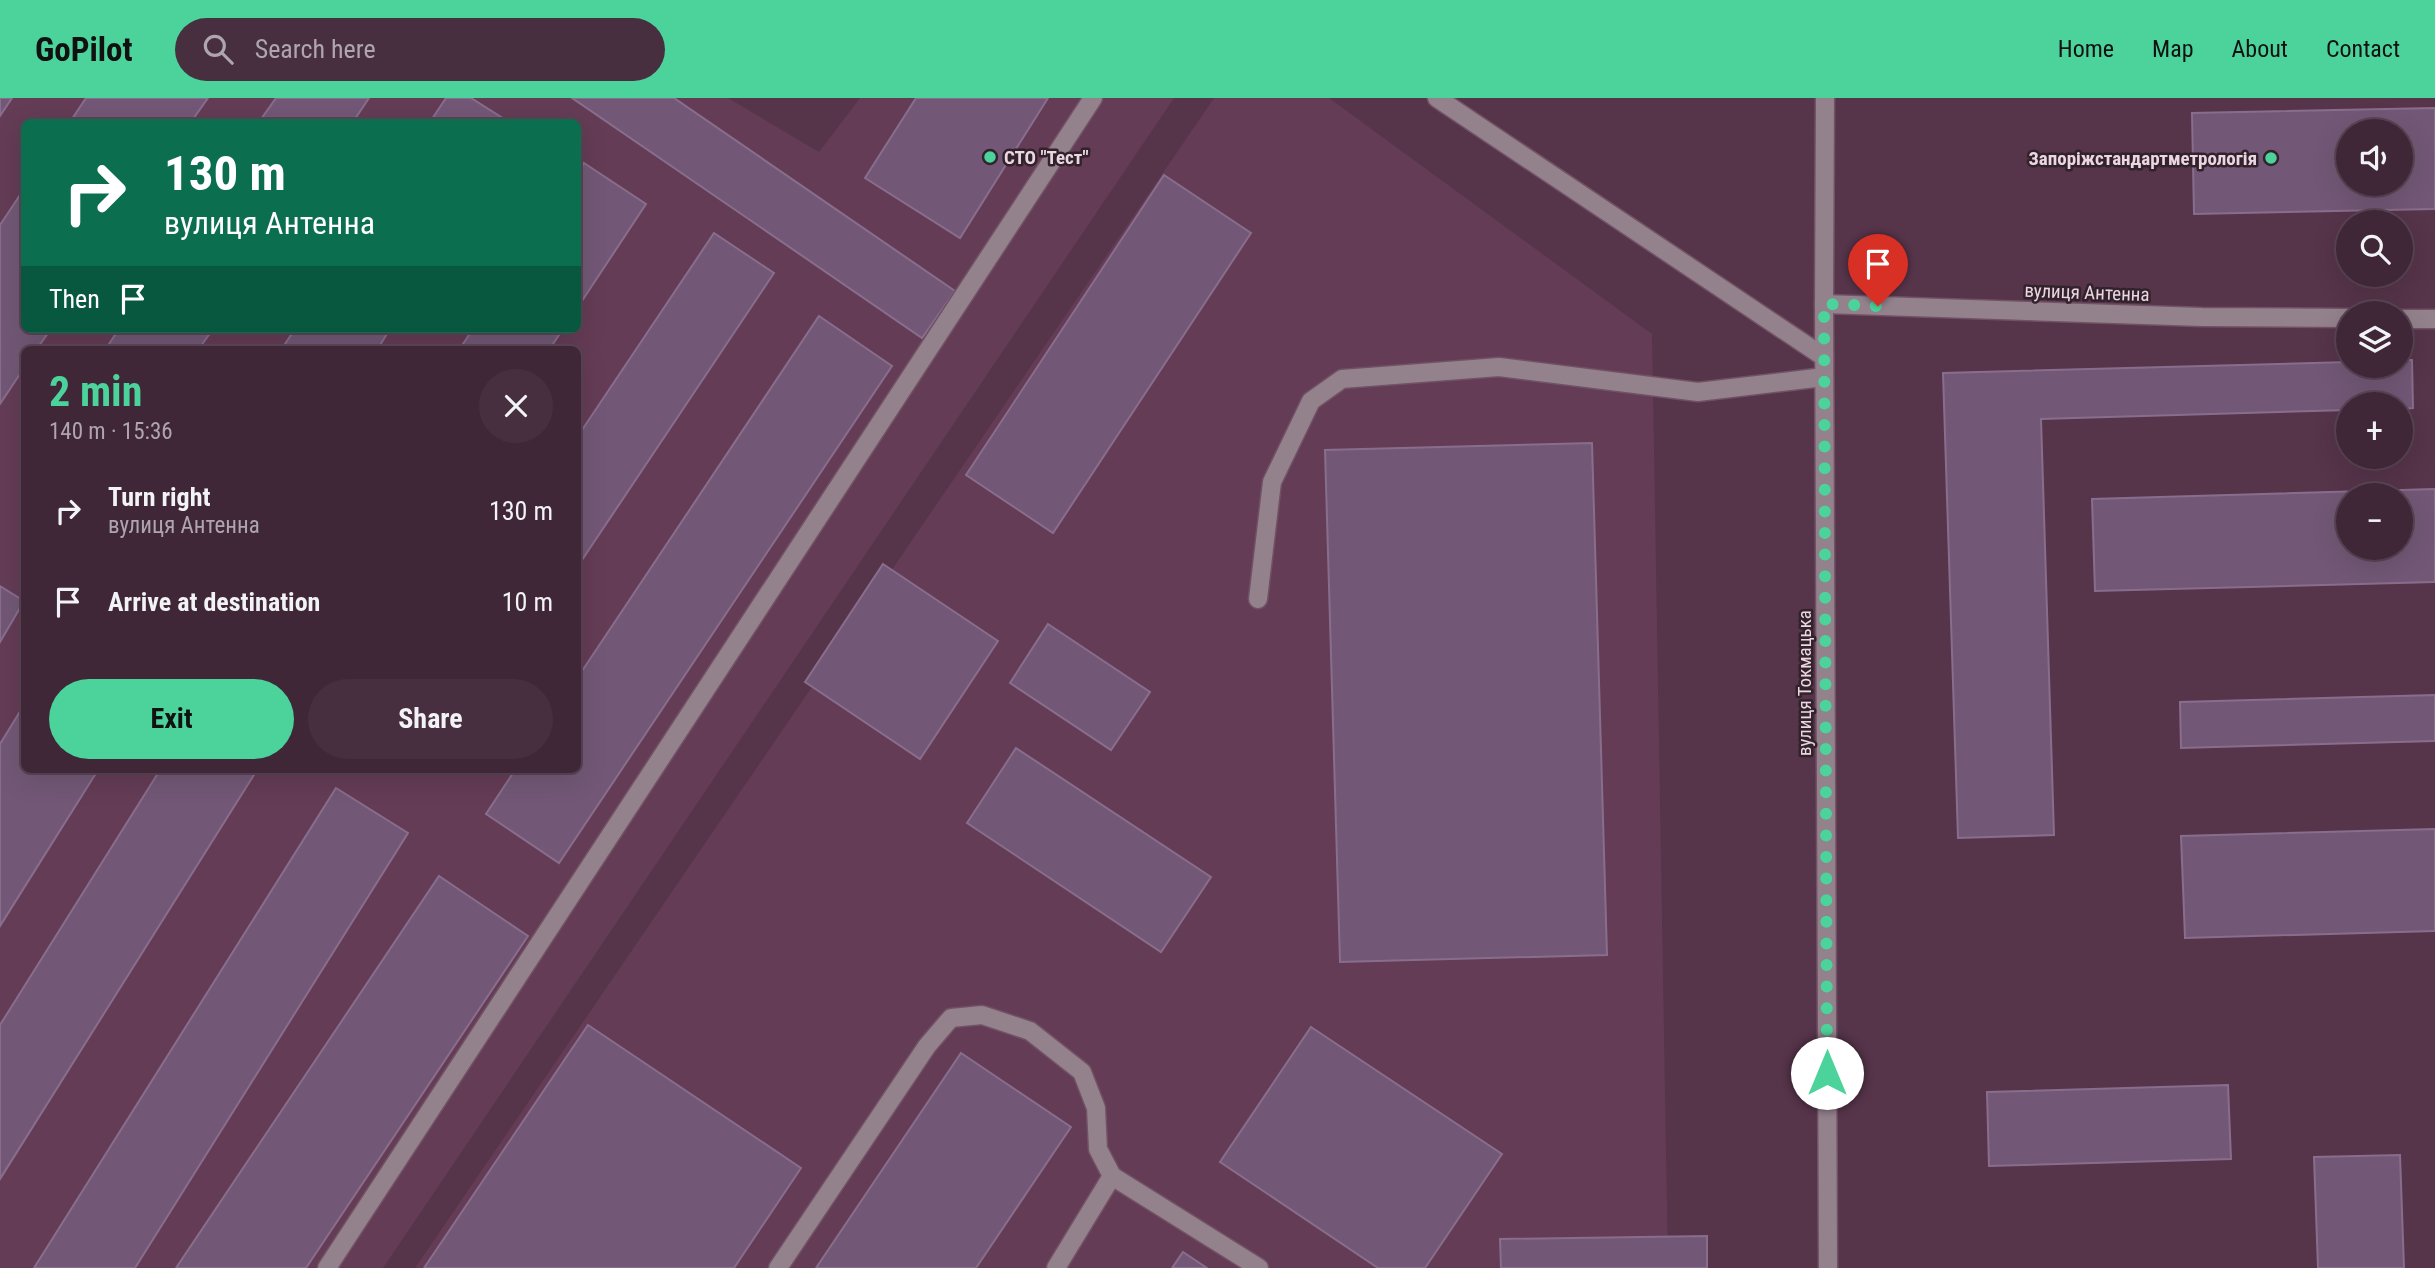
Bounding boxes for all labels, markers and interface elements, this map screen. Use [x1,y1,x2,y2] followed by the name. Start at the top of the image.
[175,18,665,81] search box
[35,30,133,69] text: GoPilot
[199,30,237,68] icon: search
[255,34,376,64] text: Search here
[2058,35,2114,63] text: Home
[2152,35,2194,63] text: Map
[2232,35,2288,63] text: About
[2326,35,2400,63] text: Contact
[2336,119,2413,560] map controls
[2336,119,2413,196] button: sound
[164,145,286,202] text: 130 m
[1004,146,1089,169] place label: СТО "Тест"
[49,147,140,238] icon: right
[2028,147,2257,170] place label: Запоріжстандартметрологія
[982,149,998,165] marker: СТО "Тест"
[2263,150,2279,166] marker: Запоріжстандартметрологія
[164,204,375,242] text: вулиця Антенна
[2336,210,2413,287] button: search
[1848,234,1908,306] pin
[1859,245,1897,283] icon: arrive
[2024,279,2150,306] street label: вулиця Антенна
[114,280,152,318] icon: arrive
[49,284,100,314] text: Then
[2336,301,2413,378] button: layers
[49,367,142,416] text: 2 min
[479,369,553,443] button: close
[2336,392,2413,469] button: +
[49,418,173,445] text: 140 m · 15:36
[108,482,210,512] text: Turn right
[2336,483,2413,560] button: −
[49,492,87,530] icon: right
[489,496,553,526] text: 130 m
[108,512,260,539] text: вулиця Антенна
[49,583,87,621] icon: arrive
[108,587,320,617] text: Arrive at destination
[502,587,553,617] text: 10 m
[1793,610,1816,756] street label: вулиця Токмацька
[49,679,294,759] button: Exit
[308,679,553,759] button: Share
[1790,1036,1864,1110] position arrow

